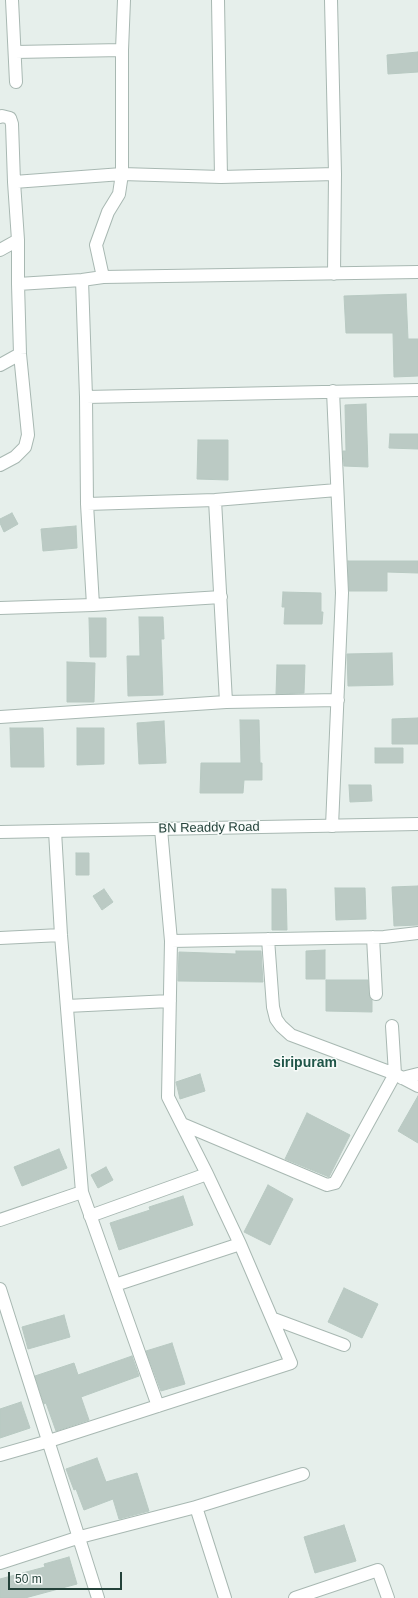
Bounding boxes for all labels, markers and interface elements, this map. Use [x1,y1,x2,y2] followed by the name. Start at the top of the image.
[158,819,260,837] street label: BN Readdy Road
[273,1055,337,1071] district label: siripuram
[10,1564,124,1590] scale bar
[15,1572,42,1586] text: 50 m

